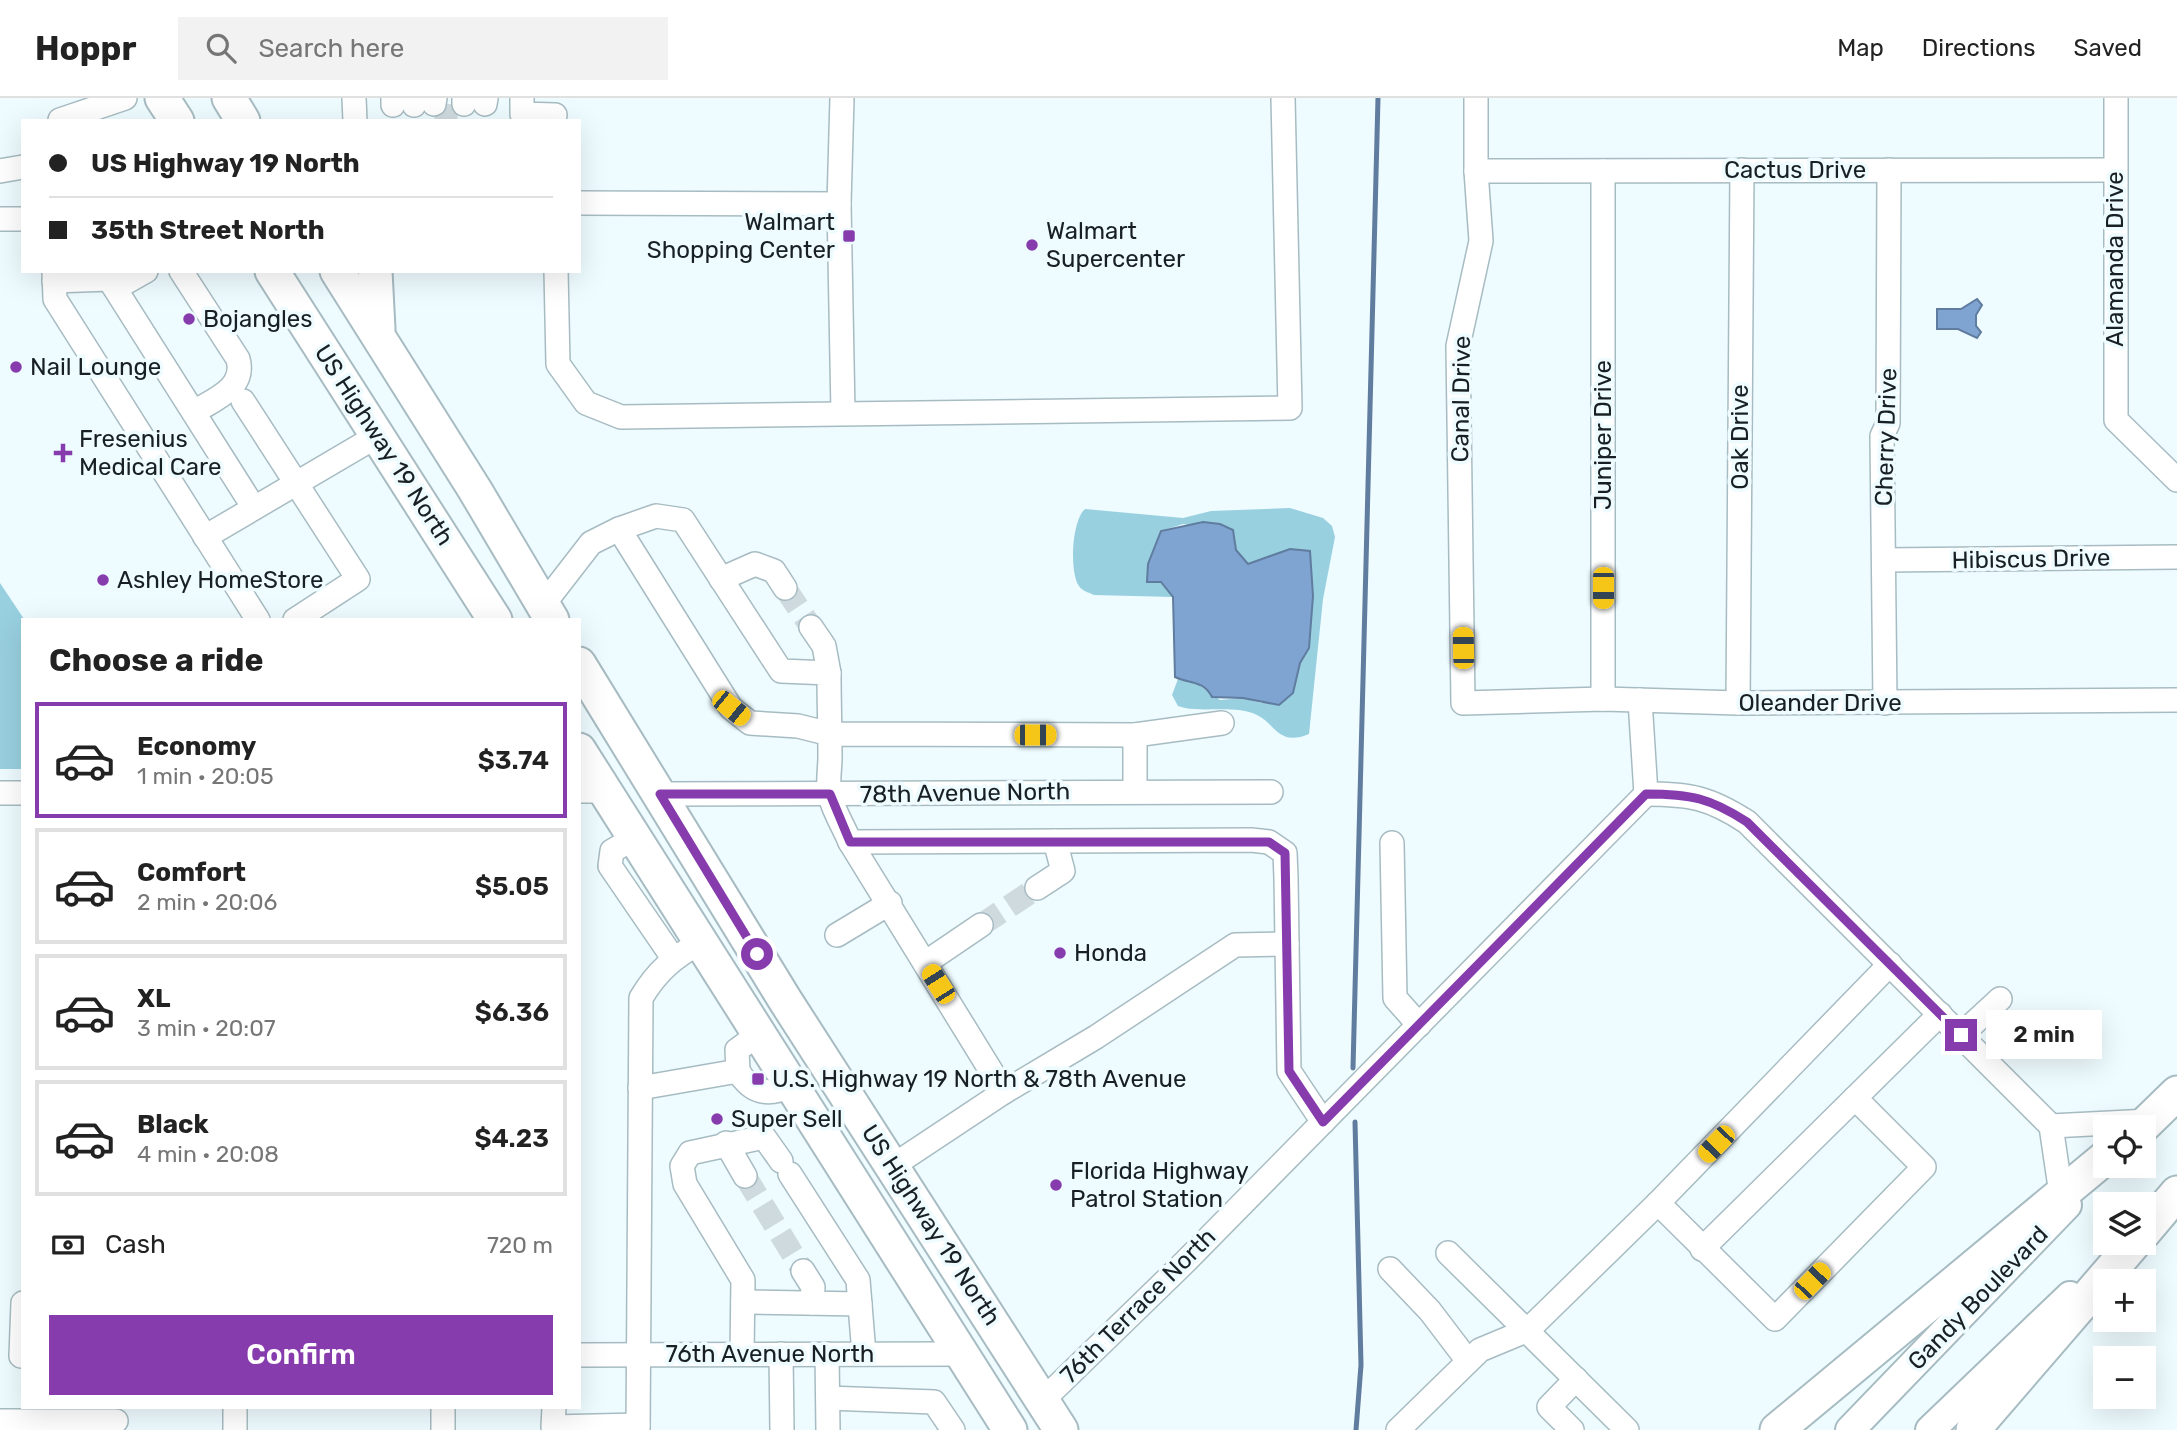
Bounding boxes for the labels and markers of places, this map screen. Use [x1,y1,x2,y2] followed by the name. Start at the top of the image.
[647,208,835,264] place label: Walmart Shopping Center
[1046,217,1185,273] place label: Walmart Supercenter
[841,228,857,244] marker: Walmart Shopping Center
[1024,237,1040,253] marker: Walmart Supercenter
[203,305,313,333] place label: Bojangles
[181,311,197,327] marker: Bojangles
[30,353,161,381] place label: Nail Lounge
[8,359,24,375] marker: Nail Lounge
[79,425,221,481] place label: Fresenius Medical Care
[53,443,73,463] marker: Fresenius Medical Care
[117,566,323,594] place label: Ashley HomeStore
[95,572,111,588] marker: Ashley HomeStore
[1074,939,1147,967] place label: Honda
[1052,945,1068,961] marker: Honda
[772,1065,1186,1093] place label: U.S. Highway 19 North & 78th Avenue
[750,1071,766,1087] marker: U.S. Highway 19 North & 78th Avenue
[731,1105,843,1133] place label: Super Sell
[709,1111,725,1127] marker: Super Sell
[1070,1157,1249,1213] place label: Florida Highway Patrol Station
[1048,1177,1064,1193] marker: Florida Highway Patrol Station

